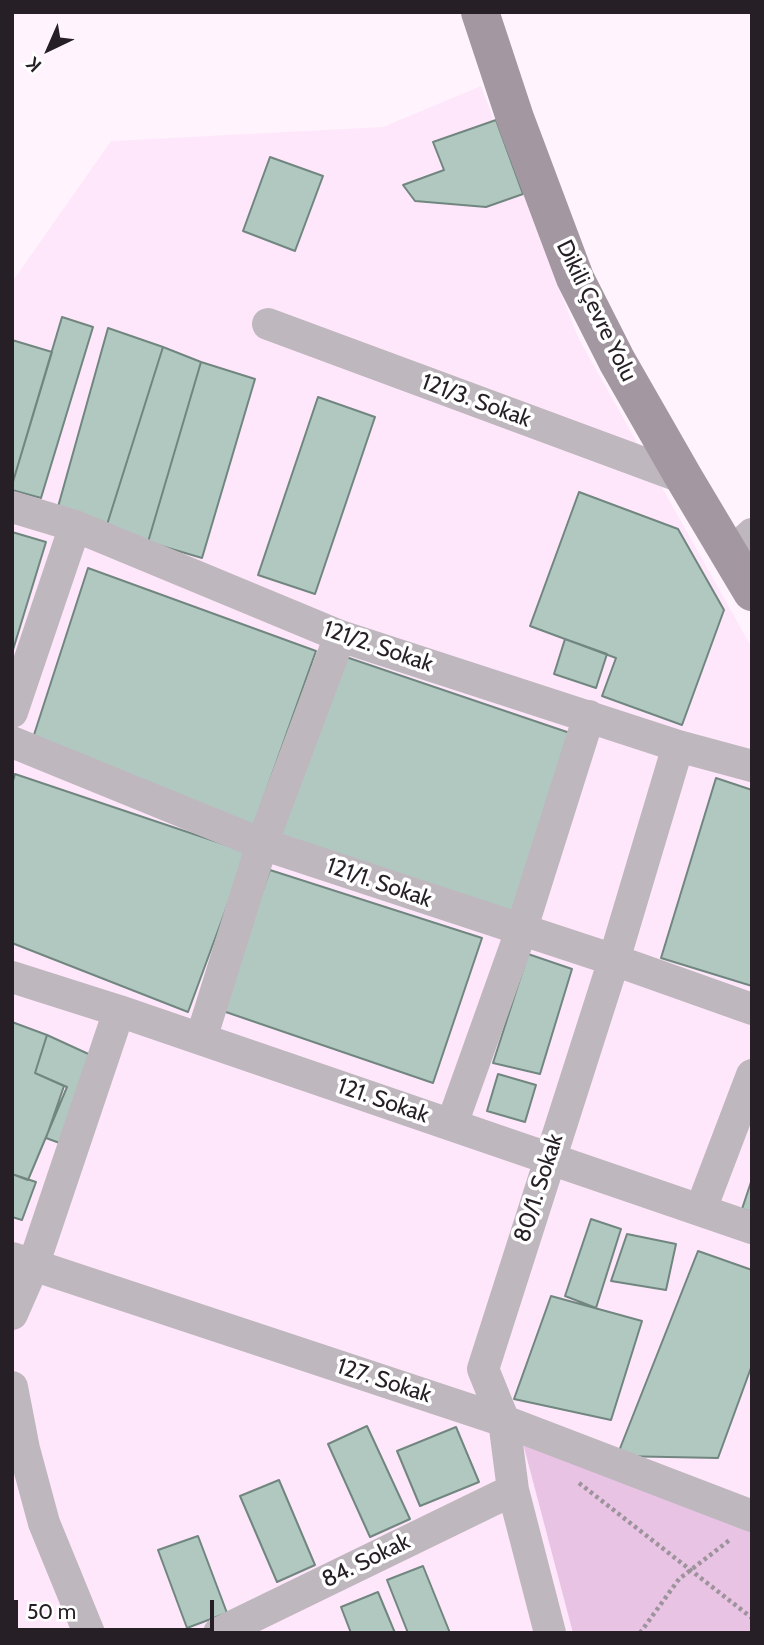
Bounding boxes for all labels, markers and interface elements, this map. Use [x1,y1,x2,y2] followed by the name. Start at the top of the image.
[14,14,84,84] north arrow
[22,52,46,77] text: K
[550,236,642,386] street label: Dikili Çevre Yolu
[417,368,535,434] street label: 121/3. Sokak
[320,615,436,679] street label: 121/2. Sokak
[323,852,435,914] street label: 121/1. Sokak
[334,1073,432,1129] street label: 121. Sokak
[509,1130,569,1246] street label: 80/1. Sokak
[333,1353,435,1409] street label: 127. Sokak
[318,1528,414,1594] street label: 84. Sokak
[18,1586,217,1630] scale bar
[27,1599,76,1624] text: 50 m

